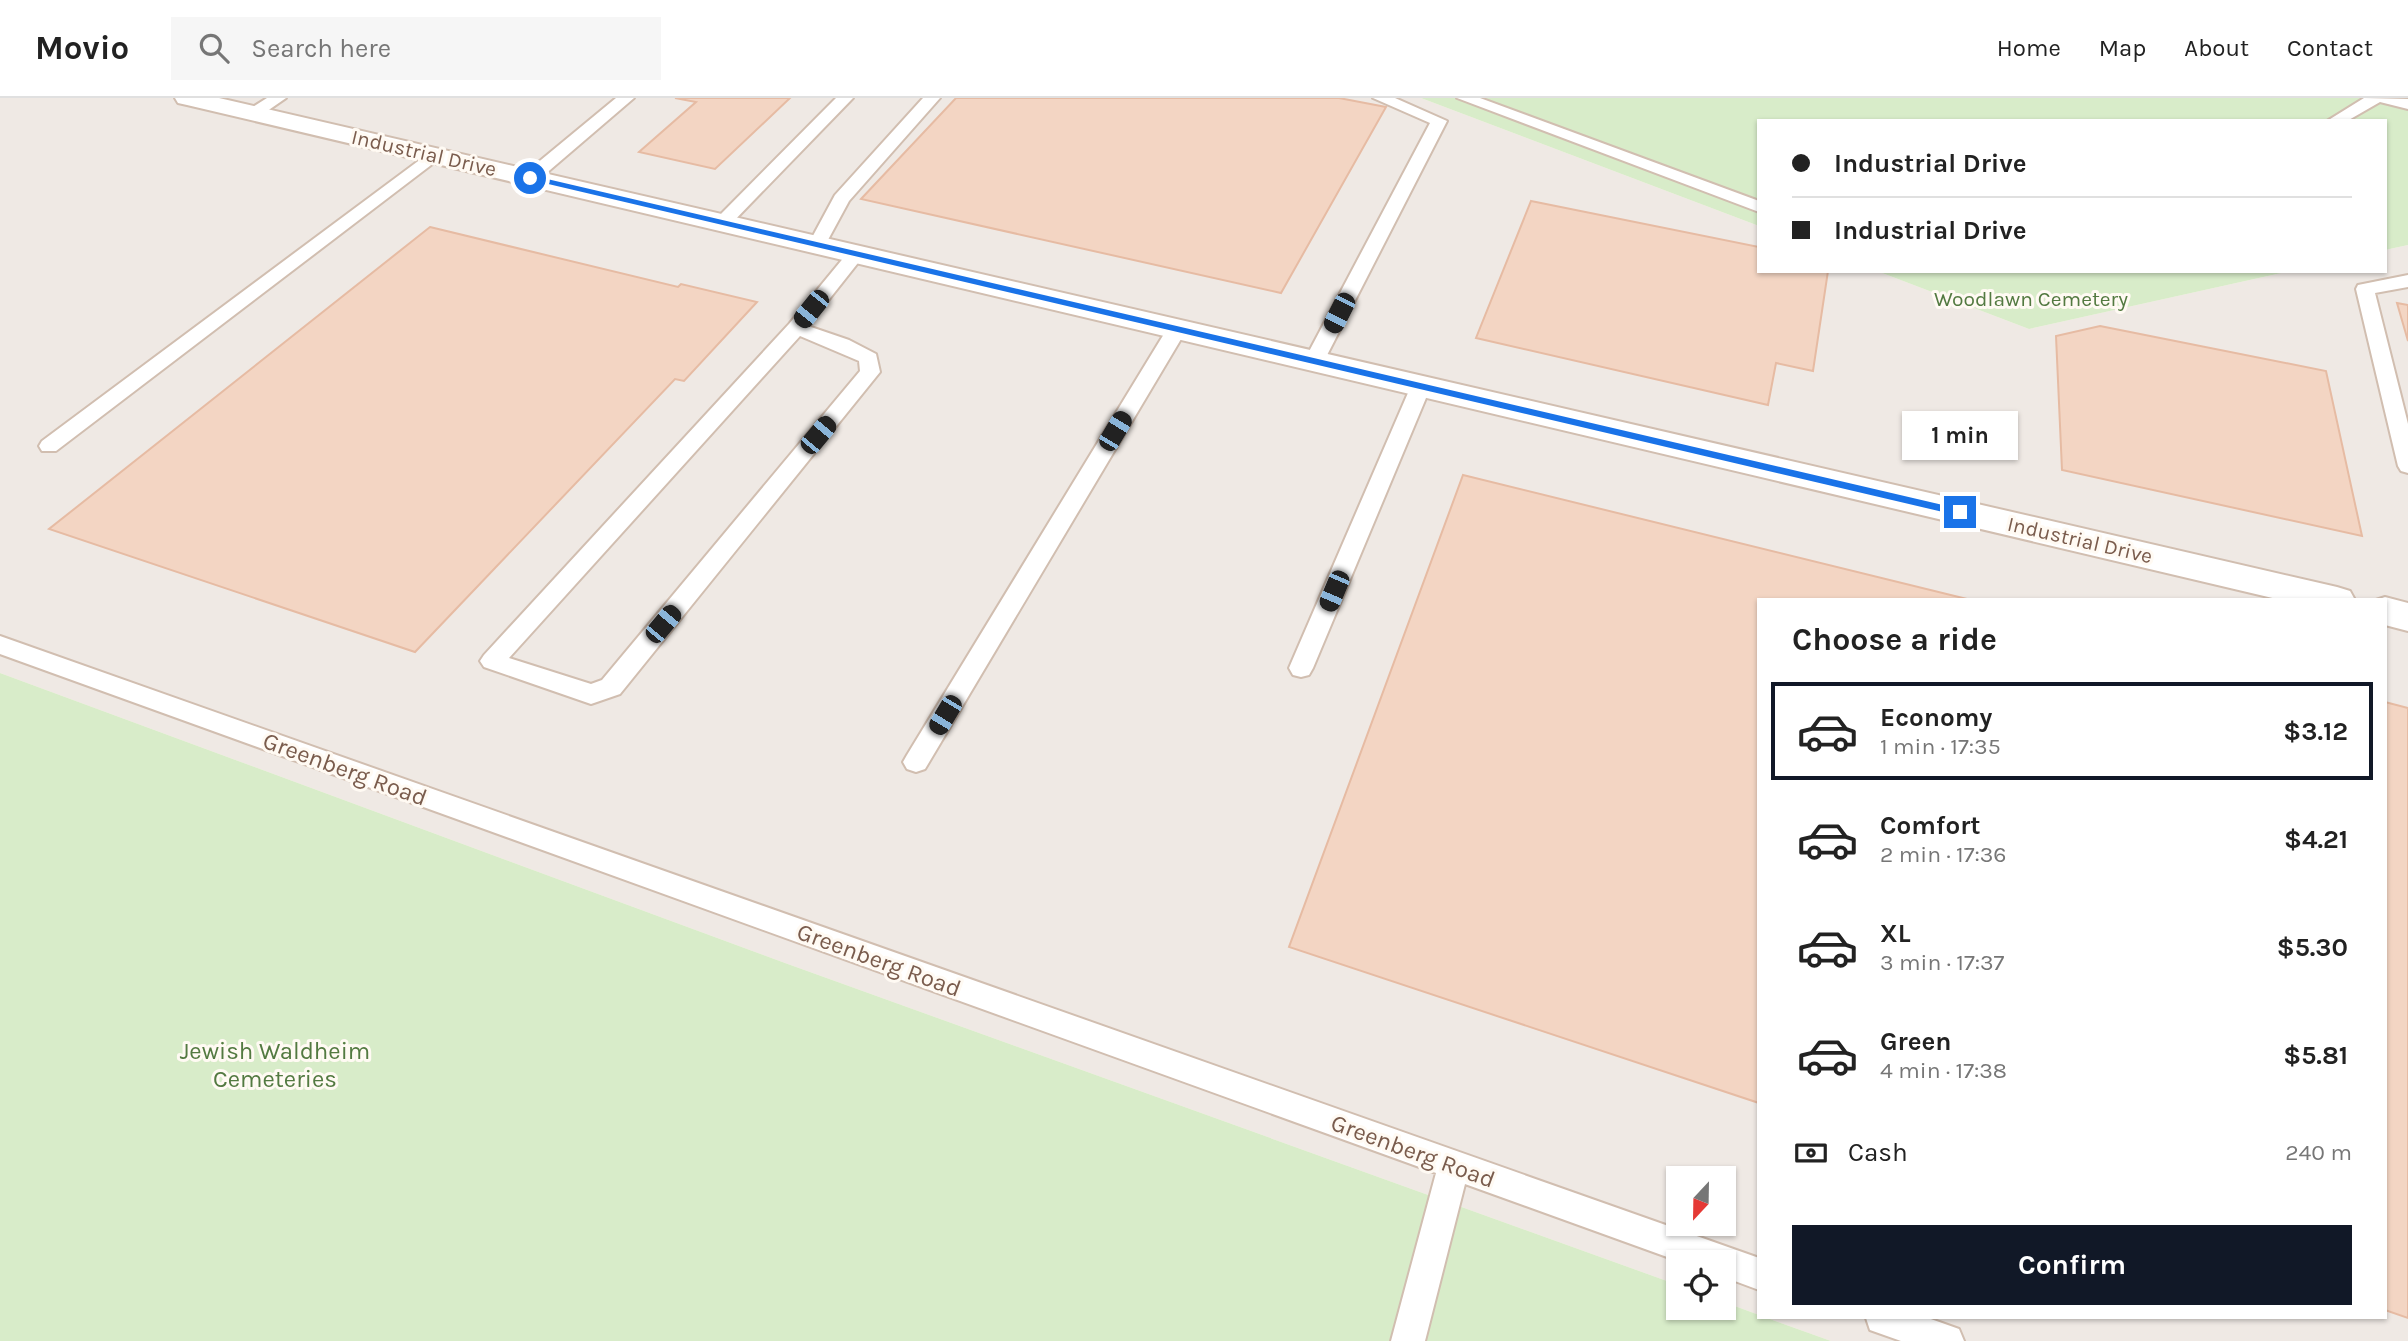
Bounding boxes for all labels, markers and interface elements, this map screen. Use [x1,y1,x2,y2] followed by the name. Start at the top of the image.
[171,17,661,80] search box
[35,29,129,67] text: Movio
[195,29,233,67] icon: search
[251,33,391,64] text: Search here
[1997,34,2061,62] text: Home
[2099,34,2146,62] text: Map
[2184,34,2249,62] text: About
[2287,34,2373,62] text: Contact
[349,125,499,181] street label: Industrial Drive
[1834,148,2027,179] text: Industrial Drive
[514,162,546,194] route start
[1834,215,2027,246] text: Industrial Drive
[790,286,833,332] car
[1934,287,2128,311] park label: Woodlawn Cemetery
[1321,290,1358,336] car
[1096,408,1135,454] car
[1902,410,2018,460] callout: 1 min
[797,412,840,458] car
[1931,422,1989,449] text: 1 min
[1944,496,1976,528] route end
[2005,512,2155,568] street label: Industrial Drive
[1317,568,1352,614] car
[642,601,685,647] car
[1792,621,1997,658] text: Choose a ride
[926,692,965,738] car
[1796,700,1859,763] icon: car
[1880,702,1992,733] text: Economy
[2283,716,2348,747] text: $3.12
[259,726,431,812] street label: Greenberg Road
[1880,733,2001,760] text: 1 min · 17:35
[1796,808,1859,871] icon: car
[1880,810,1981,841] text: Comfort
[2284,824,2348,855] text: $4.21
[1880,841,2007,868] text: 2 min · 17:36
[1796,916,1859,979] icon: car
[793,917,965,1003] street label: Greenberg Road
[1880,918,1911,949] text: XL
[2277,932,2348,963] text: $5.30
[1880,949,2004,976] text: 3 min · 17:37
[1796,1024,1859,1087] icon: car
[1880,1026,1952,1057] text: Green
[180,1037,370,1093] park label: Jewish Waldheim Cemeteries
[2283,1040,2348,1071] text: $5.81
[1880,1057,2007,1084] text: 4 min · 17:38
[1327,1108,1499,1194] street label: Greenberg Road
[1792,1134,1830,1172] icon: cash
[1848,1137,1908,1168] text: Cash
[2285,1139,2352,1166] text: 240 m
[1666,1166,1736,1236] north arrow
[1666,1166,1736,1320] map controls
[1792,1225,2352,1305] button: Confirm
[1666,1250,1736,1320] button: locate

